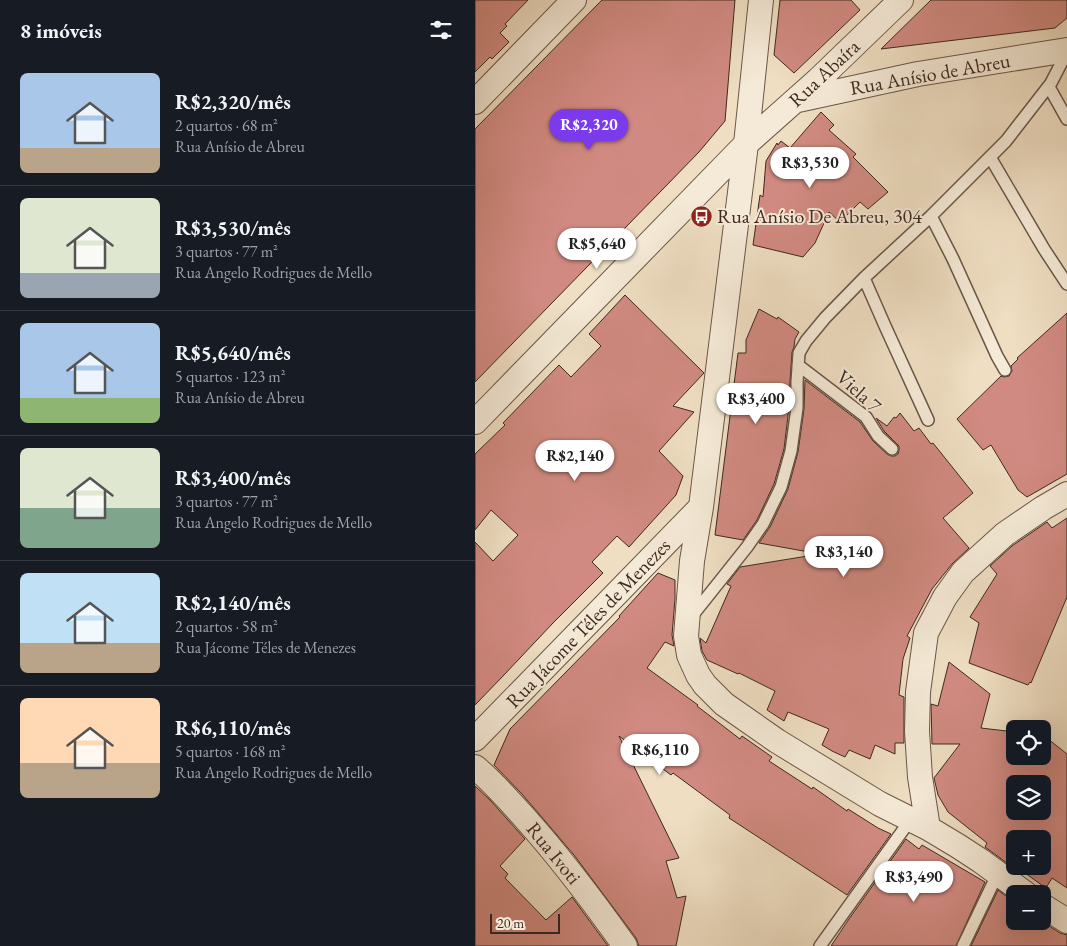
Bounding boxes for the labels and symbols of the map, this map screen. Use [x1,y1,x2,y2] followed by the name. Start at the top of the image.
[783,33,865,113] street label: Rua Abaíra
[848,47,1013,101] street label: Rua Anísio de Abreu
[543,108,635,151] pin: R$2,320
[764,146,856,189] pin: R$3,530
[717,203,922,229] place label: Rua Anísio De Abreu, 304
[689,204,713,228] bus stop icon: Rua Anísio De Abreu, 304
[551,228,643,270] pin: R$5,640
[831,364,887,418] street label: Viela 7
[710,382,802,425] pin: R$3,400
[529,440,621,482] pin: R$2,140
[500,533,676,713] street label: Rua Jácome Téles de Menezes
[798,536,890,578] pin: R$3,140
[614,734,706,776] pin: R$6,110
[521,816,587,890] street label: Rua Ivoti
[868,860,960,903] pin: R$3,490
[490,911,560,934] scale bar

